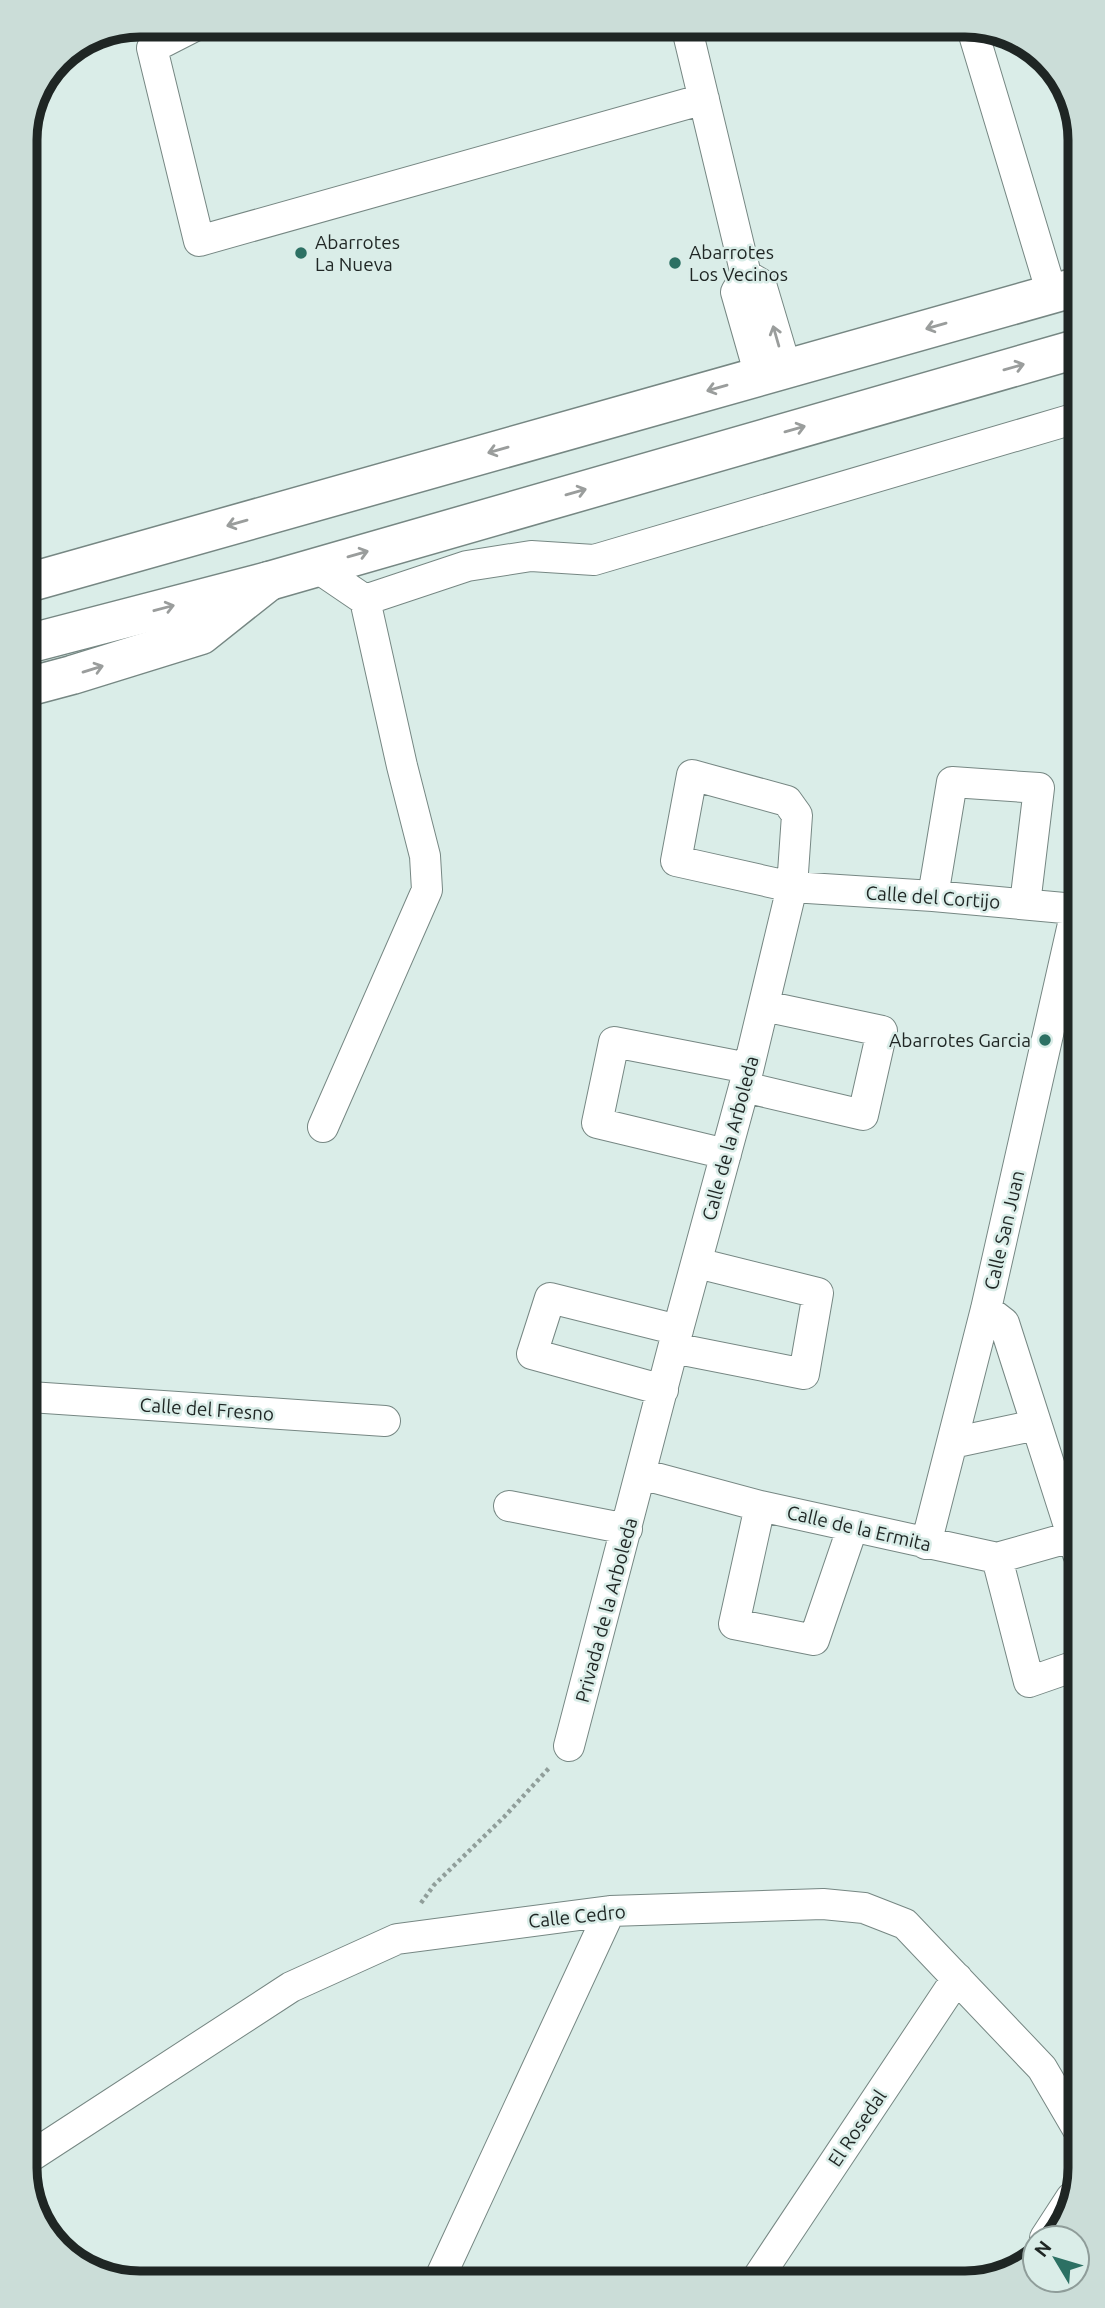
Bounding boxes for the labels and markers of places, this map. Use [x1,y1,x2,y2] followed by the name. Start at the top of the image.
[315,231,400,275] place label: Abarrotes La Nueva
[689,241,788,285] place label: Abarrotes Los Vecinos
[293,245,309,261] marker: Abarrotes La Nueva
[667,255,683,271] marker: Abarrotes Los Vecinos
[889,1029,1031,1051] place label: Abarrotes Garcia
[1037,1032,1053,1048] marker: Abarrotes Garcia

